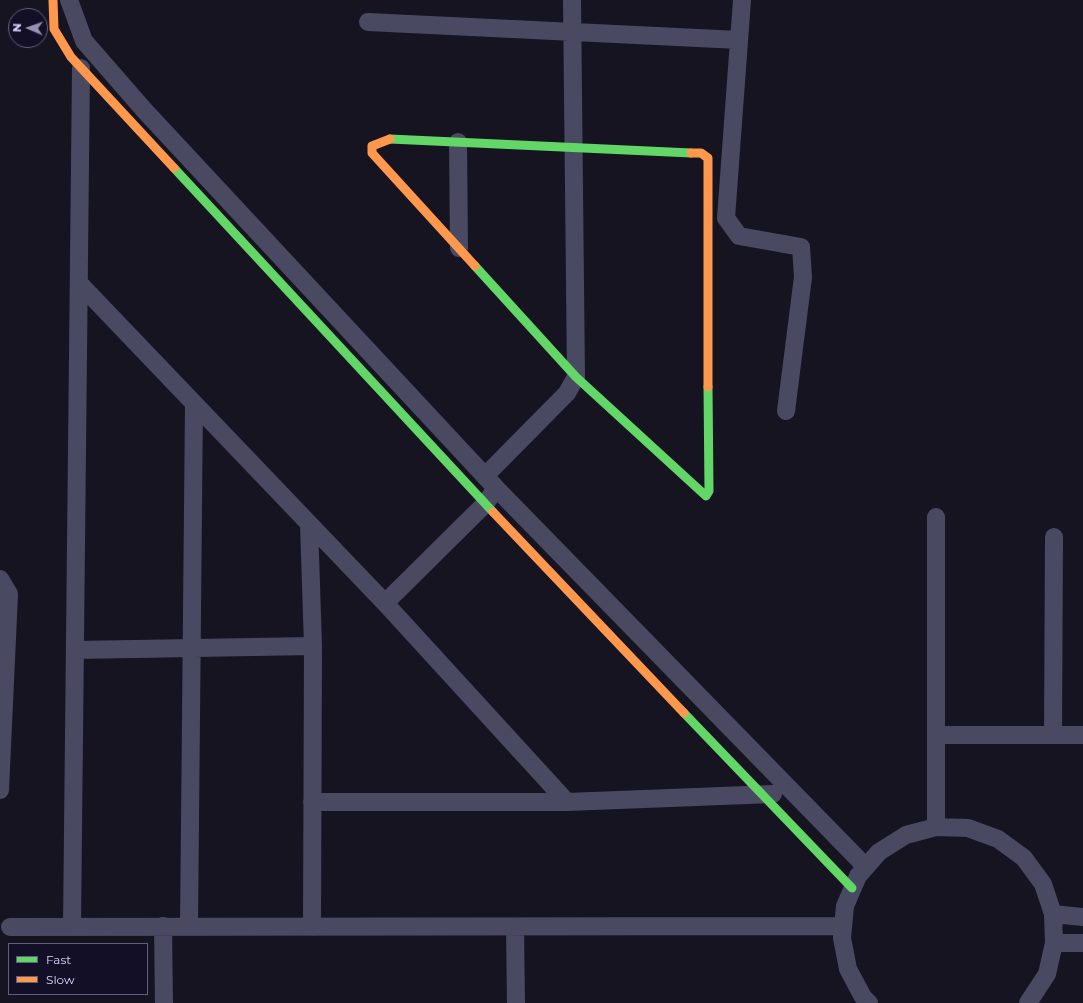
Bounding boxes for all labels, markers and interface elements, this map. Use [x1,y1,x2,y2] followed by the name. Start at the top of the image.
[8,8,48,48] north arrow
[10,23,24,32] text: N
[8,943,148,995] legend
[46,952,71,967] text: Fast
[46,972,75,987] text: Slow

